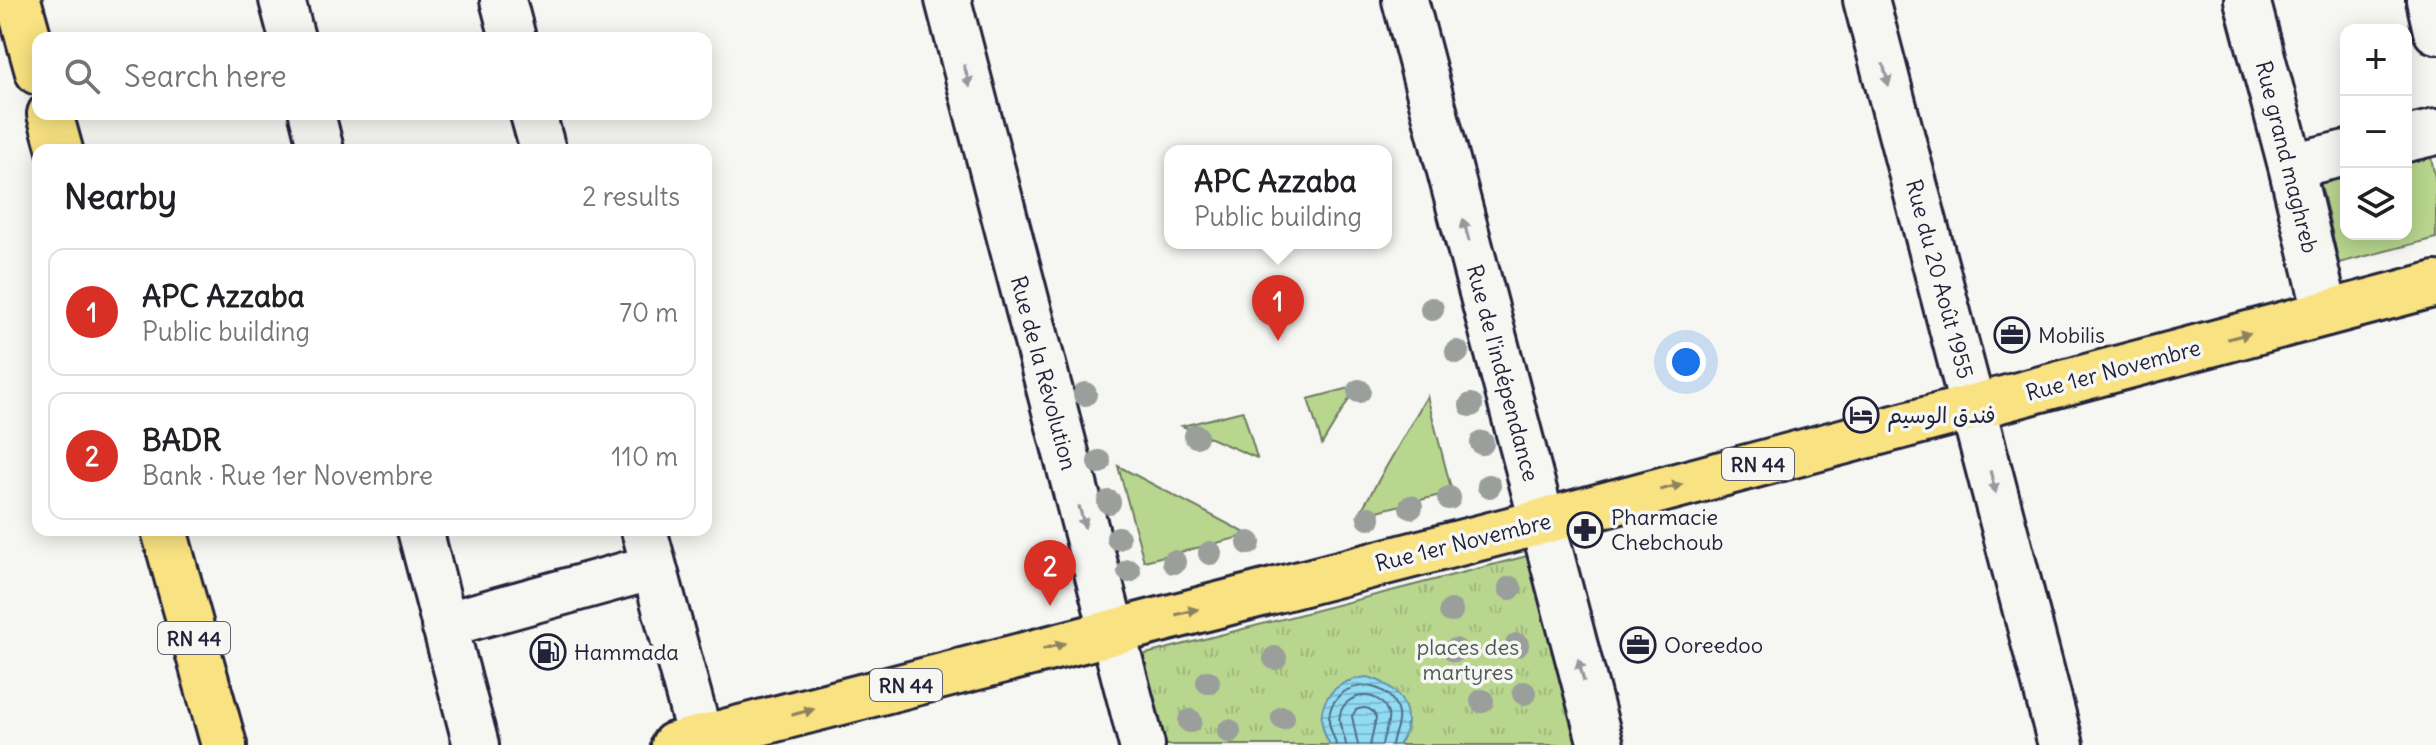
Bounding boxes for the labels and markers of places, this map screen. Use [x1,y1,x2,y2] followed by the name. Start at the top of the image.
[1252,275,1304,341] pin: 1
[1993,316,2031,354] office icon: Mobilis
[2038,321,2105,349] place label: Mobilis
[1842,396,1880,434] hotel icon: فندق الوسيم
[1887,401,1996,432] place label: فندق الوسيم
[1611,503,1723,556] place label: Pharmacie Chebchoub
[1566,511,1604,549] pharmacy icon: Pharmacie Chebchoub
[1024,540,1076,606] pin: 2
[1619,626,1657,664] office icon: Ooreedoo
[1664,631,1763,659] place label: Ooreedoo
[529,633,567,671] fuel station icon: Hammada
[574,638,679,666] place label: Hammada

